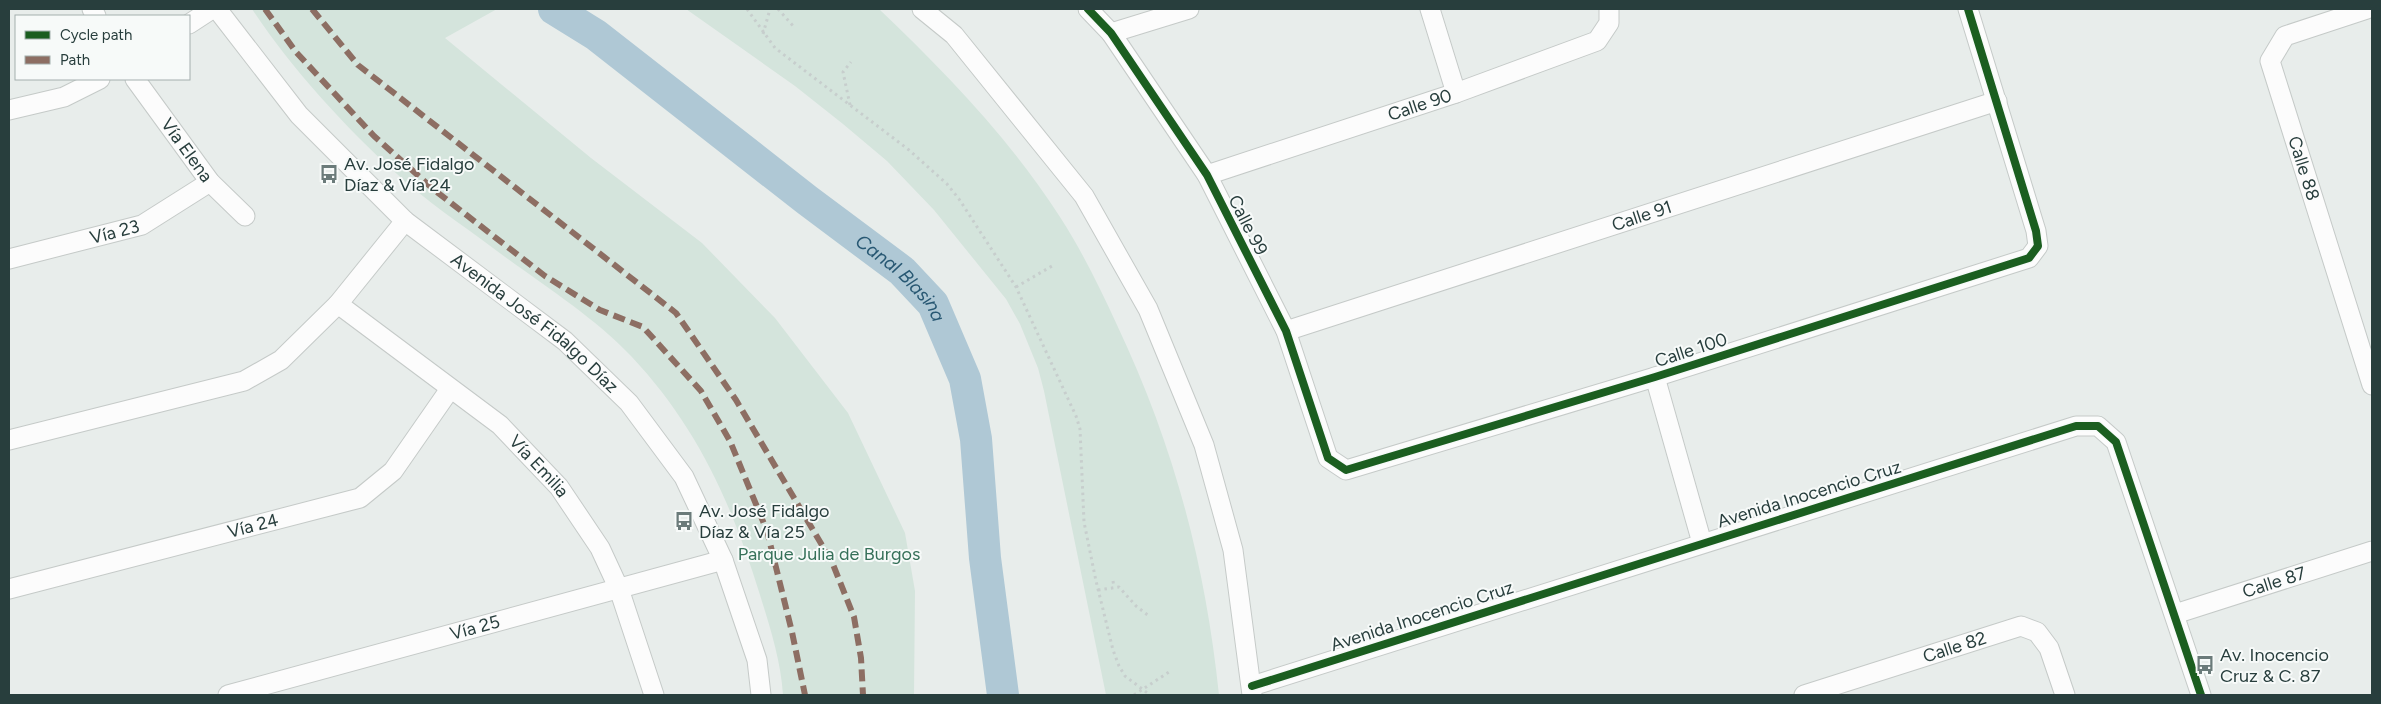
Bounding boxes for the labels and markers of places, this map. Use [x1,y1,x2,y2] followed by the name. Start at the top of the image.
[344,153,475,196] place label: Av. José Fidalgo Díaz & Vía 24
[318,163,340,185] bus stop icon: Av. José Fidalgo Díaz & Vía 24
[699,500,830,543] place label: Av. José Fidalgo Díaz & Vía 25
[673,510,695,532] bus stop icon: Av. José Fidalgo Díaz & Vía 25
[2220,644,2329,687] place label: Av. Inocencio Cruz & C. 87
[2194,654,2216,676] bus stop icon: Av. Inocencio Cruz & C. 87

